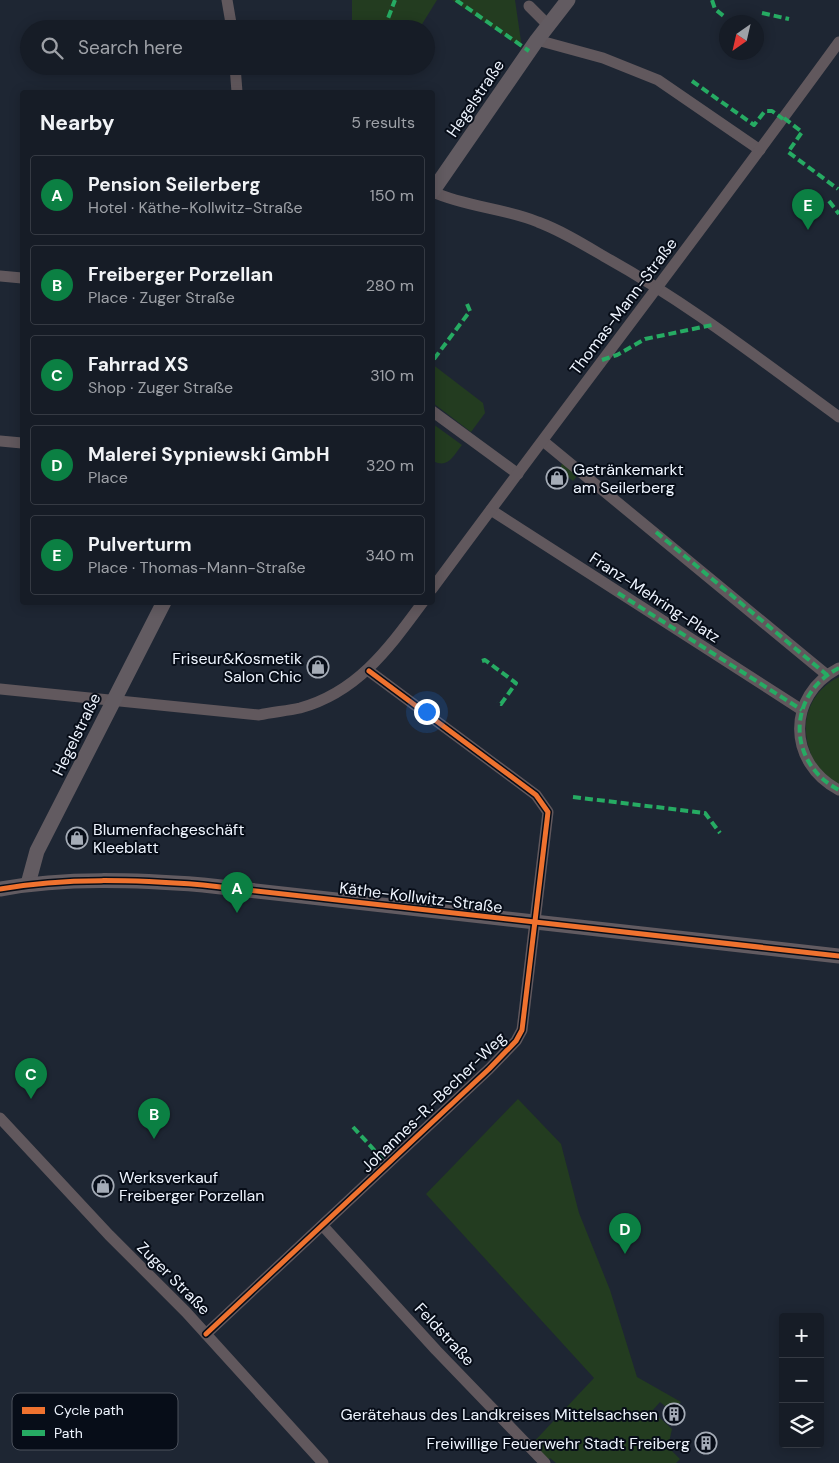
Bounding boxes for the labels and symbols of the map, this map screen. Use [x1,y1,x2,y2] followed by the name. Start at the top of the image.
[719,15,764,60] north arrow
[442,55,509,141] street label: Hegelstraße
[792,189,824,230] pin: E
[565,234,682,379] street label: Thomas-Mann-Straße
[573,459,684,498] place label: Getränkemarkt am Seilerberg
[545,466,569,490] shop icon: Getränkemarkt am Seilerberg
[585,547,724,647] street label: Franz-Mehring-Platz
[172,648,302,687] place label: Friseur&Kosmetik Salon Chic
[306,655,330,679] shop icon: Friseur&Kosmetik Salon Chic
[47,690,105,779] street label: Hegelstraße
[414,699,440,725] your location
[93,819,245,858] place label: Blumenfachgeschäft Kleeblatt
[65,826,89,850] shop icon: Blumenfachgeschäft Kleeblatt
[221,872,253,913] pin: A
[338,877,504,918] street label: Käthe-Kollwitz-Straße
[356,1027,510,1177] street label: Johannes-R.-Becher-Weg
[15,1058,47,1099] pin: C
[138,1098,170,1139] pin: B
[119,1167,264,1206] place label: Werksverkauf Freiberger Porzellan
[91,1174,115,1198] shop icon: Werksverkauf Freiberger Porzellan
[609,1213,641,1254] pin: D
[133,1237,215,1319] street label: Zuger Straße
[410,1298,479,1370] street label: Feldstraße
[12,1393,178,1450] legend
[54,1401,124,1419] text: Cycle path
[662,1402,686,1426] building icon: Gerätehaus des Landkreises Mittelsachsen
[340,1404,658,1425] place label: Gerätehaus des Landkreises Mittelsachsen
[54,1424,83,1442] text: Path
[694,1431,718,1455] building icon: Freiwillige Feuerwehr Stadt Freiberg
[426,1433,690,1454] place label: Freiwillige Feuerwehr Stadt Freiberg

